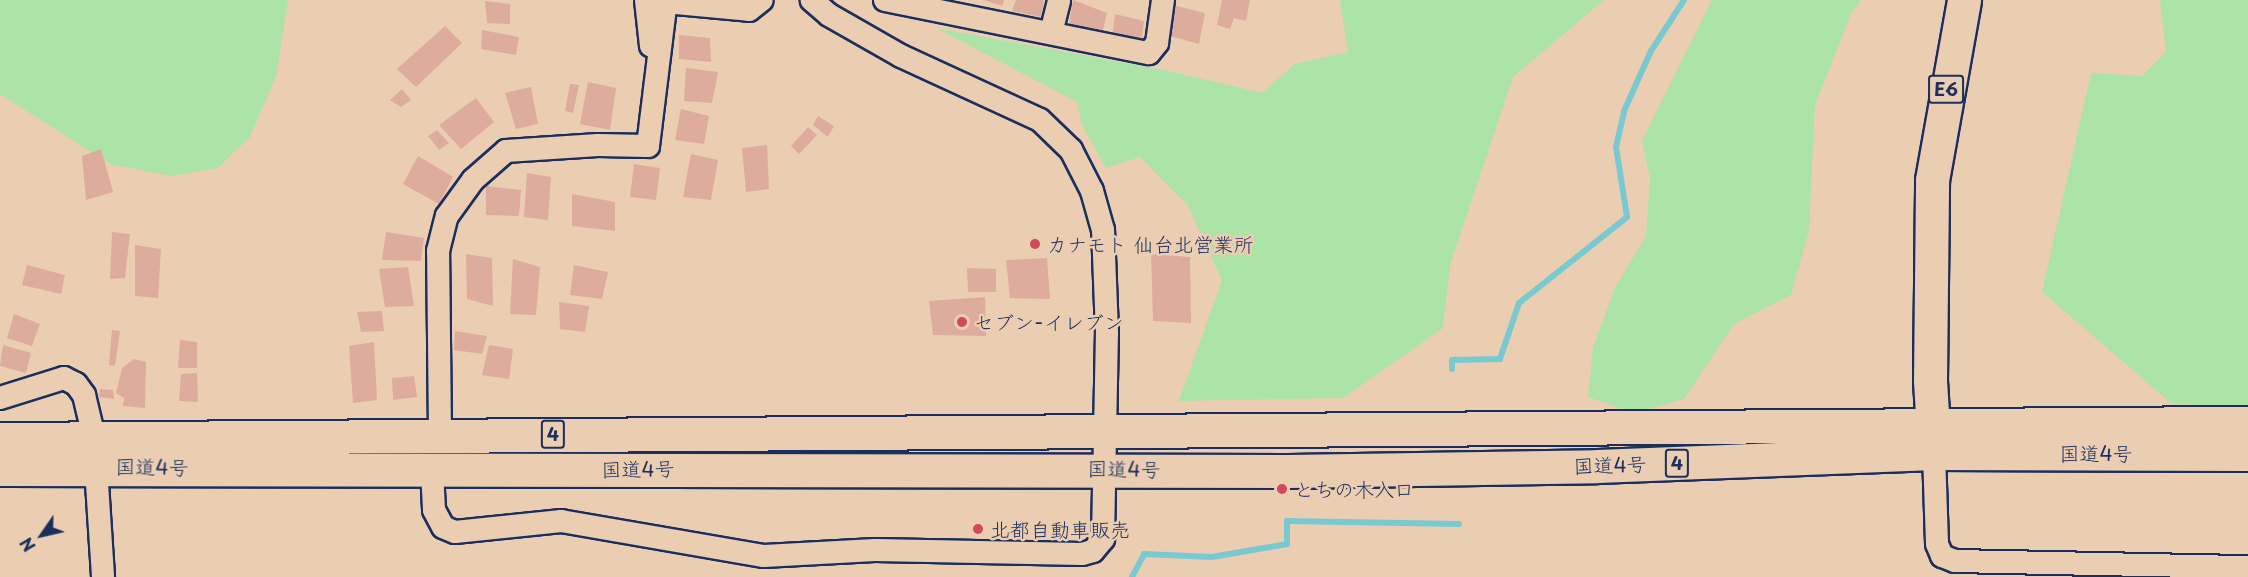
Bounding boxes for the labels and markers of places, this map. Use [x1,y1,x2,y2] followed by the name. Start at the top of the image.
[1047,232,1253,256] place label: カナモト 仙台北営業所
[1028,237,1042,251] marker: カナモト 仙台北営業所
[974,310,1124,334] place label: セブン-イレブン
[955,315,969,329] marker: セブン-イレブン
[1294,477,1414,501] place label: とちの木入口
[1275,482,1289,496] marker: とちの木入口
[990,517,1130,541] place label: 北都自動車販売
[971,522,985,536] marker: 北都自動車販売

